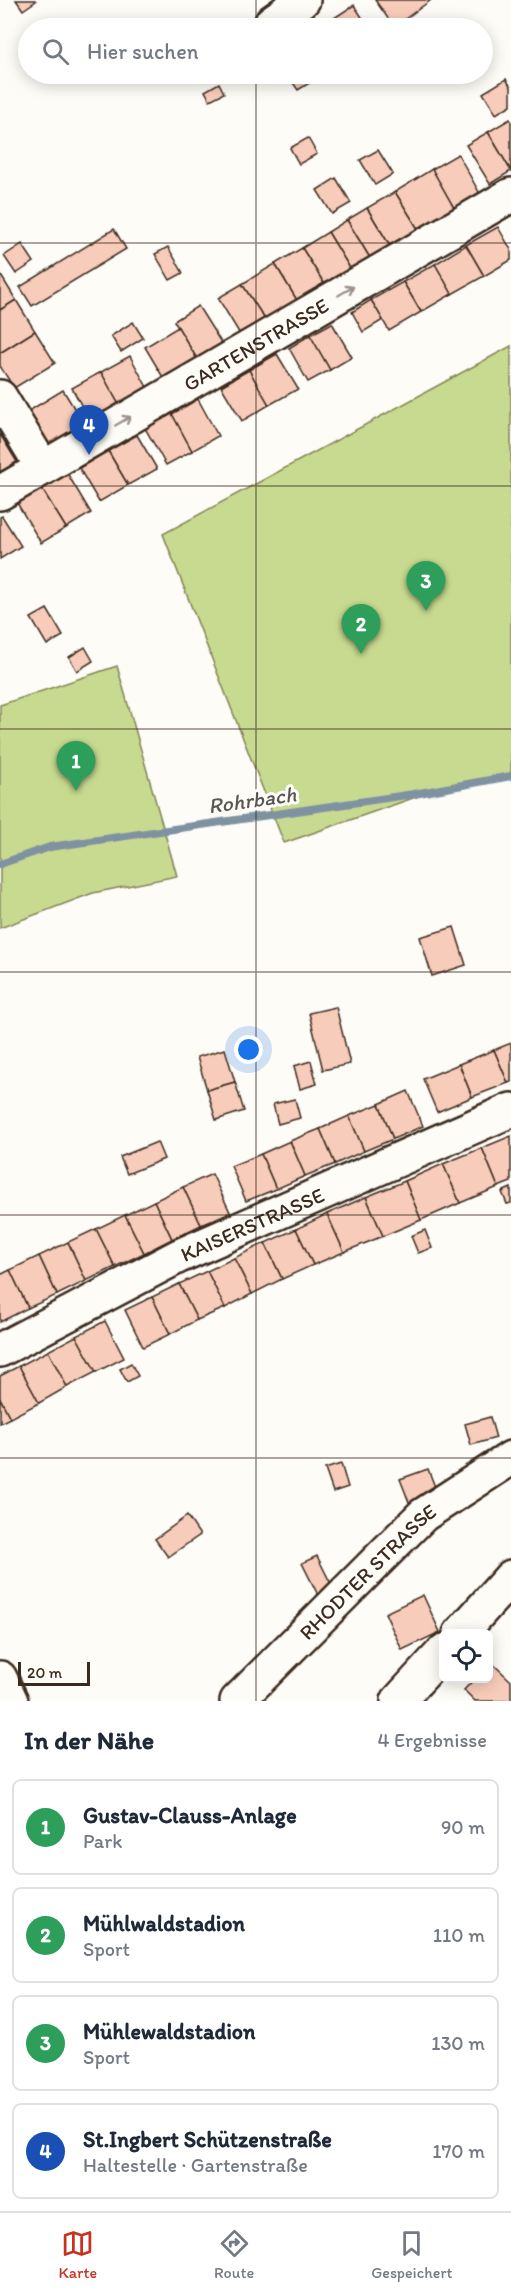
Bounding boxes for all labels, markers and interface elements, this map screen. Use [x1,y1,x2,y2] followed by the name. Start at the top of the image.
[18,18,493,84] search box
[39,35,72,68] icon: search
[87,38,198,65] text: Hier suchen
[337,285,354,297] one-way arrow
[179,292,333,396] street label: GARTENSTRASSE
[70,406,109,455] pin: 4
[114,415,131,427] one-way arrow
[406,562,446,611] pin: 3
[342,604,380,654] pin: 2
[56,742,96,791] pin: 1
[206,780,298,820] water label: Rohrbach
[234,1035,263,1064] your location
[176,1181,328,1266] street label: KAISERSTRASSE
[294,1498,440,1644] street label: RHODTER STRASSE
[439,1629,493,1683] map controls
[439,1629,493,1683] button: locate
[18,1659,90,1686] scale bar
[27,1663,62,1682] text: 20 m
[24,1724,154,1756] text: In der Nähe
[377,1728,487,1752] text: 4 Ergebnisse
[83,1802,297,1829] text: Gustav-Clauss-Anlage
[41,1815,50,1839] text: 1
[441,1815,485,1839] text: 90 m
[83,1829,122,1853] text: Park
[83,1910,245,1937] text: Mühlwaldstadion
[40,1923,51,1947] text: 2
[433,1923,485,1947] text: 110 m
[83,1937,130,1961] text: Sport
[83,2018,255,2045] text: Mühlewaldstadion
[40,2031,51,2055] text: 3
[431,2031,485,2055] text: 130 m
[83,2045,130,2069] text: Sport
[83,2126,332,2153] text: St.Ingbert Schützenstraße
[39,2139,52,2163] text: 4
[432,2139,485,2163] text: 170 m
[83,2153,308,2177] text: Haltestelle · Gartenstraße
[59,2227,97,2282] tab: Karte
[214,2227,254,2282] tab: Route
[371,2227,452,2282] tab: Gespeichert

